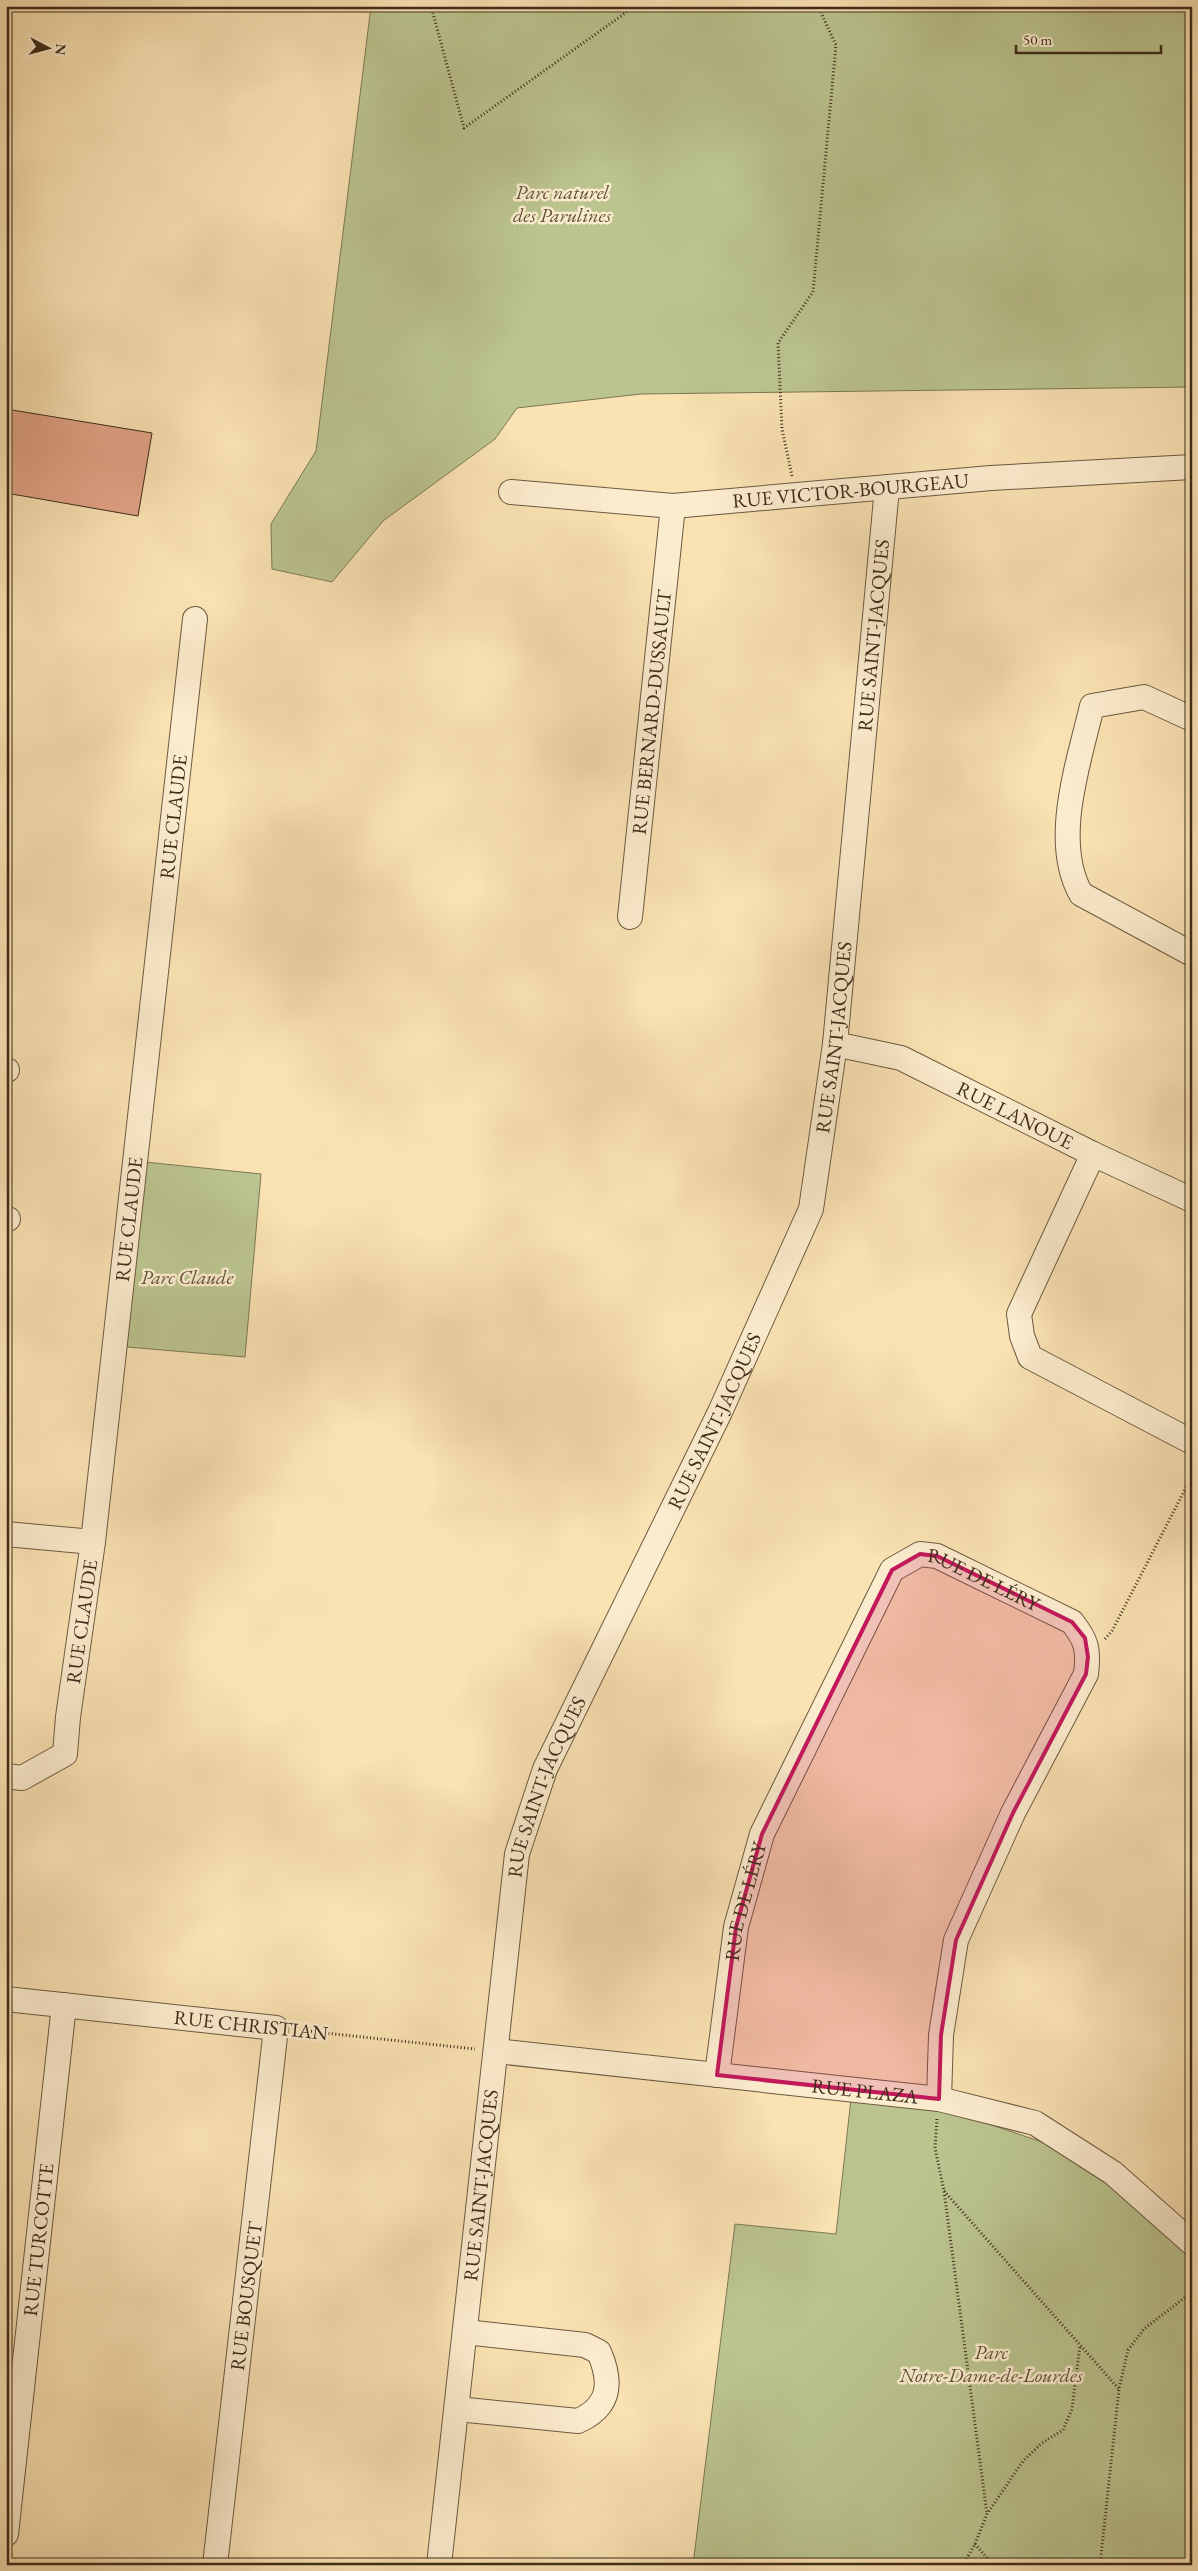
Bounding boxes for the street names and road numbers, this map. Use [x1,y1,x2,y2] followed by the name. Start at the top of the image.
[731,467,970,514] street label: RUE VICTOR-BOURGEAU
[851,538,895,732] street label: RUE SAINT-JACQUES
[626,588,677,836] street label: RUE BERNARD-DUSSAULT
[153,753,193,880] street label: RUE CLAUDE
[809,940,858,1135] street label: RUE SAINT-JACQUES
[952,1075,1078,1155] street label: RUE LANOUE
[109,1156,148,1283] street label: RUE CLAUDE
[661,1328,767,1514] street label: RUE SAINT-JACQUES
[926,1542,1045,1618] street label: RUE DE LÉRY
[60,1558,103,1685] street label: RUE CLAUDE
[502,1692,592,1879] street label: RUE SAINT-JACQUES
[719,1838,773,1963] street label: RUE DE LÉRY
[173,2004,330,2046] street label: RUE CHRISTIAN
[810,2072,919,2110] street label: RUE PLAZA
[457,2088,504,2282] street label: RUE SAINT-JACQUES
[17,2162,60,2318] street label: RUE TURCOTTE
[224,2219,268,2372] street label: RUE BOUSQUET

